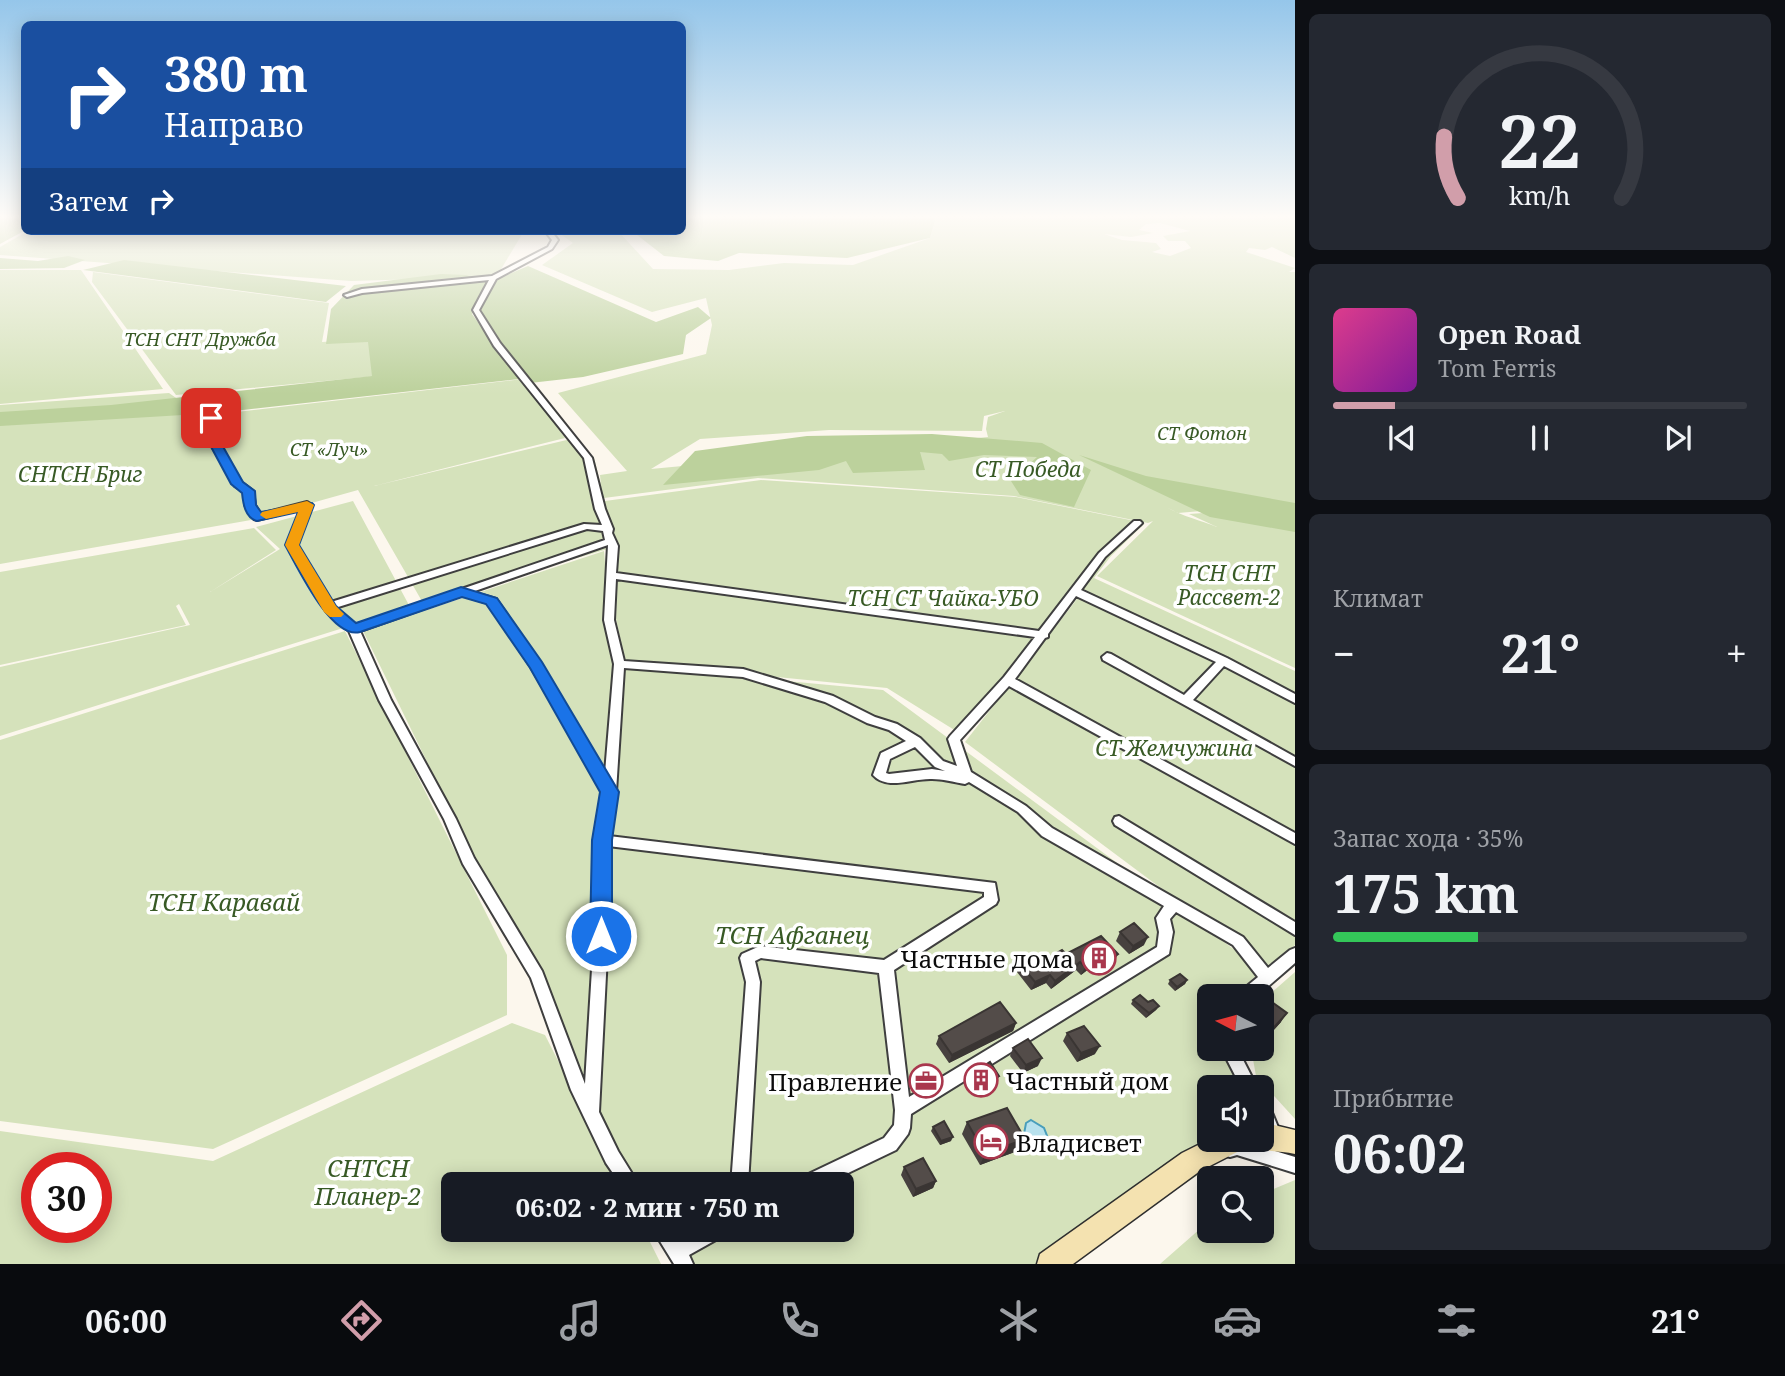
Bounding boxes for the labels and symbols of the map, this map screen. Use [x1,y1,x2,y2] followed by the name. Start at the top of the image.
[124,327,276,351] park label: ТСН СНТ Дружба
[181,388,241,448] pin
[1157,421,1247,445] park label: СТ Фотон
[290,437,368,461] park label: СТ «Луч»
[975,455,1081,483] park label: СТ Победа
[18,460,143,488] park label: СНТСН Бриг
[1176,559,1281,611] park label: ТСН СНТ Рассвет-2
[847,584,1039,612] park label: ТСН СТ Чайка-УБО
[1095,734,1253,762] park label: СТ Жемчужина
[148,885,300,918] park label: ТСН Каравай
[564,899,638,973] position arrow
[715,918,869,951] park label: ТСН Афганец
[1080,939,1118,977] building icon: Частные дома
[901,942,1074,975] place label: Частные дома
[1197,984,1274,1060] north arrow
[962,1061,1000,1099] building icon: Частный дом
[907,1062,945,1100] office icon: Правление
[1006,1064,1169,1097] place label: Частный дом
[768,1065,902,1098] place label: Правление
[972,1123,1010,1161] hotel icon: Владисвет
[1016,1126,1142,1159] place label: Владисвет
[314,1151,421,1212] park label: СНТСН Планер-2
[21,1152,112,1243] speed limit sign: 30

